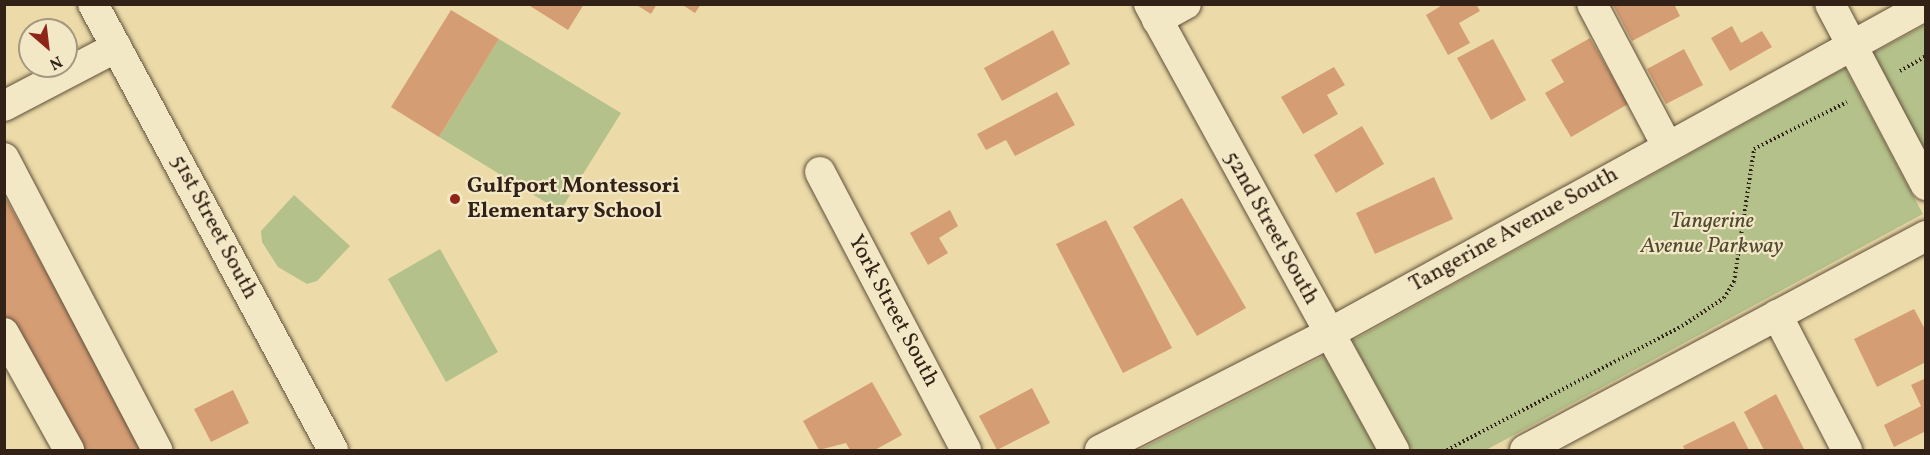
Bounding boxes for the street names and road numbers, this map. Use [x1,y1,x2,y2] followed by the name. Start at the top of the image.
[1218,147,1324,309] street label: 52nd Street South
[165,150,263,304] street label: 51st Street South
[1405,162,1623,298] street label: Tangerine Avenue South
[842,230,944,392] street label: York Street South

